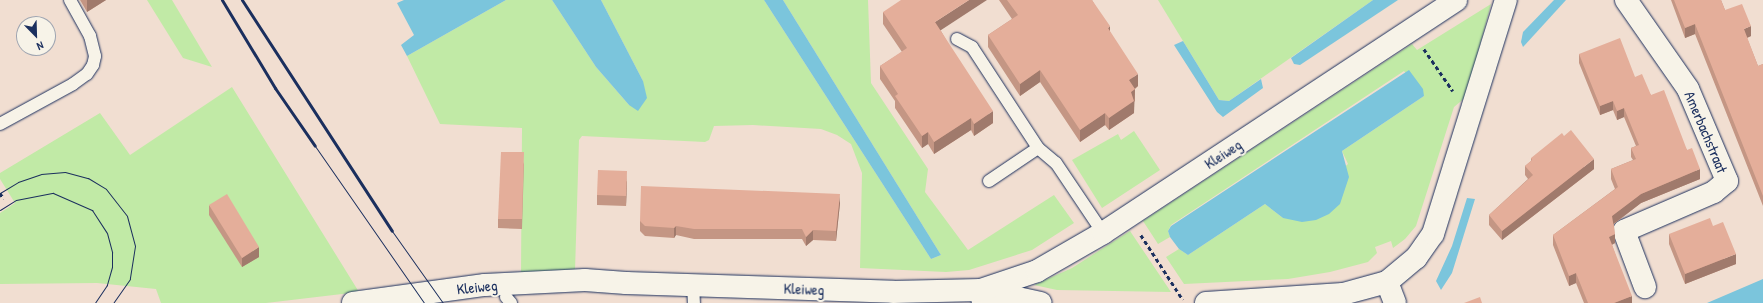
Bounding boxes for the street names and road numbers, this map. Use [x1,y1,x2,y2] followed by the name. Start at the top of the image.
[1681,88,1731,176] street label: Amerbachstraat
[1201,135,1245,173] street label: Kleiweg
[456,276,498,298] street label: Kleiweg
[783,279,825,299] street label: Kleiweg

